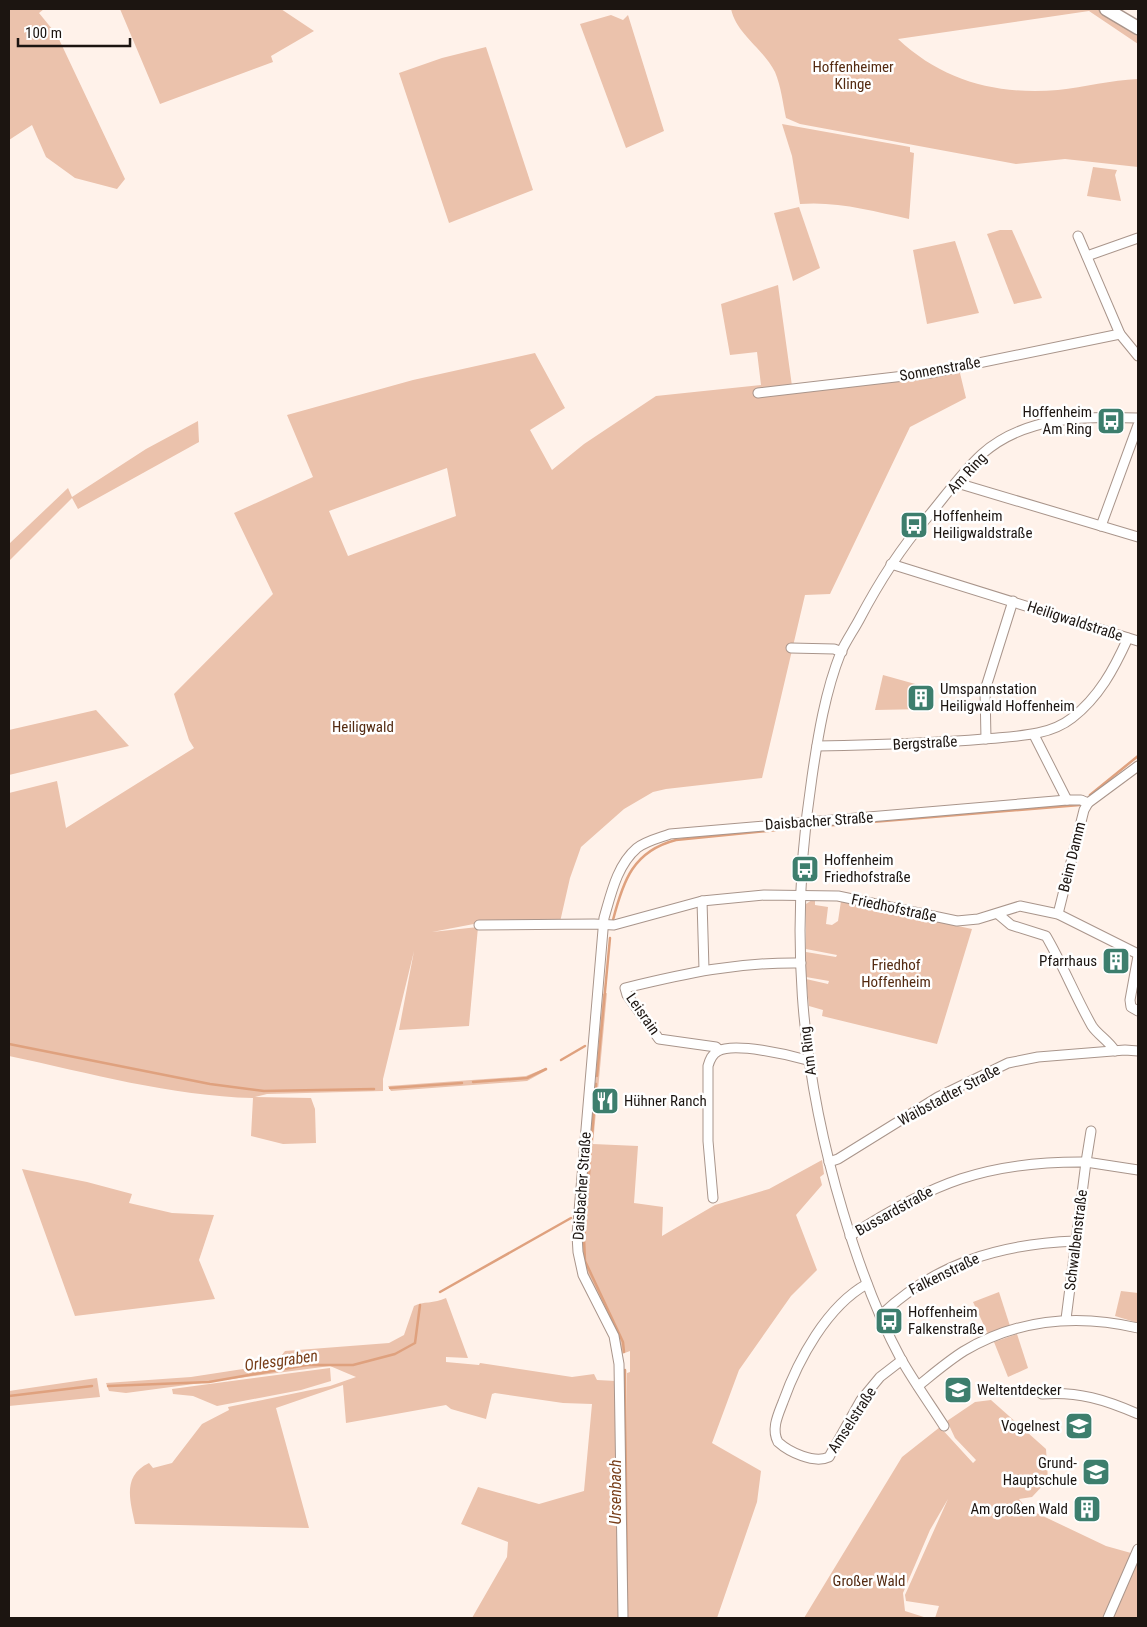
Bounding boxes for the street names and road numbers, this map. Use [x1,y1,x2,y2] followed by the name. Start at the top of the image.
[898,353,982,385] street label: Sonnenstraße
[944,449,990,497] street label: Am Ring
[1025,597,1125,645] street label: Heiligwaldstraße
[892,732,958,754] street label: Bergstraße
[764,808,874,834] street label: Daisbacher Straße
[1055,820,1089,894] street label: Beim Damm
[850,890,938,926] street label: Friedhofstraße
[622,990,664,1038] street label: Leisrain
[796,1025,820,1077] street label: Am Ring
[895,1060,1003,1130] street label: Waibstadter Straße
[569,1131,595,1241] street label: Daisbacher Straße
[852,1182,936,1240] street label: Bussardstraße
[1061,1188,1091,1292] street label: Schwalbenstraße
[906,1249,982,1299] street label: Falkenstraße
[824,1384,880,1456] street label: Amselstraße

